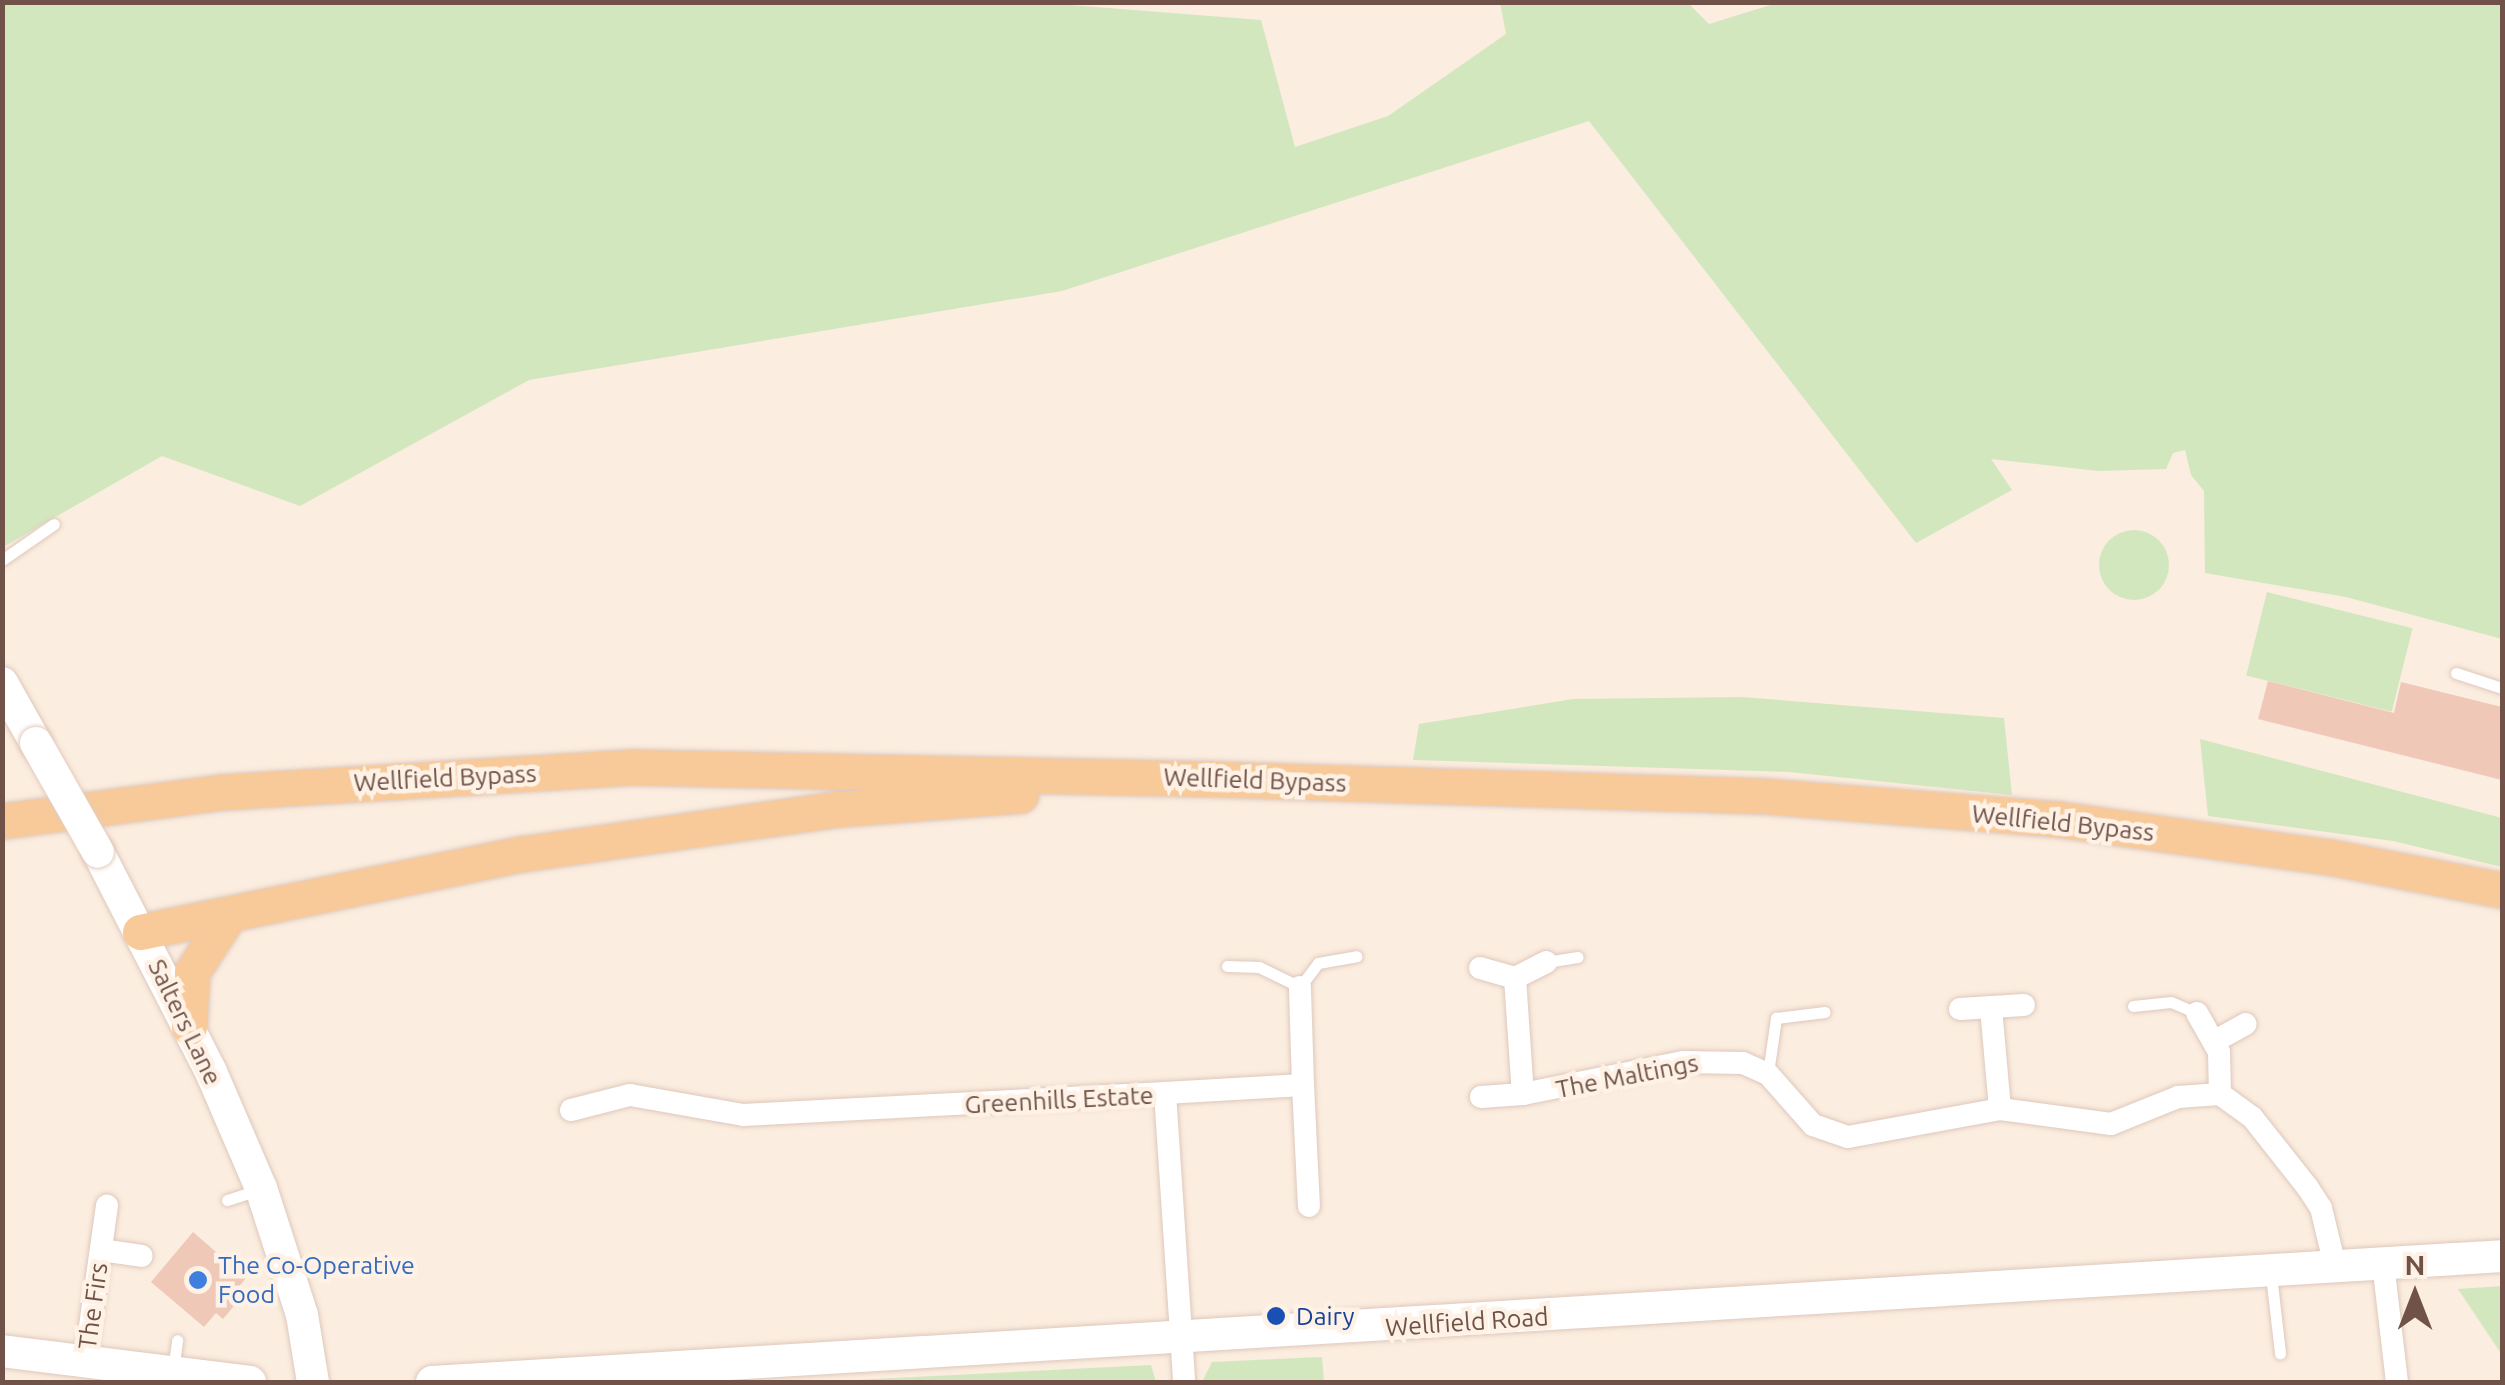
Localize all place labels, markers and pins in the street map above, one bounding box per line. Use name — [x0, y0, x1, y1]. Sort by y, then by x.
place label: The Co-Operative Food — [218, 1251, 415, 1310]
marker: The Co-Operative Food — [187, 1269, 209, 1291]
place label: Dairy — [1296, 1301, 1355, 1331]
marker: Dairy — [1265, 1305, 1287, 1327]

